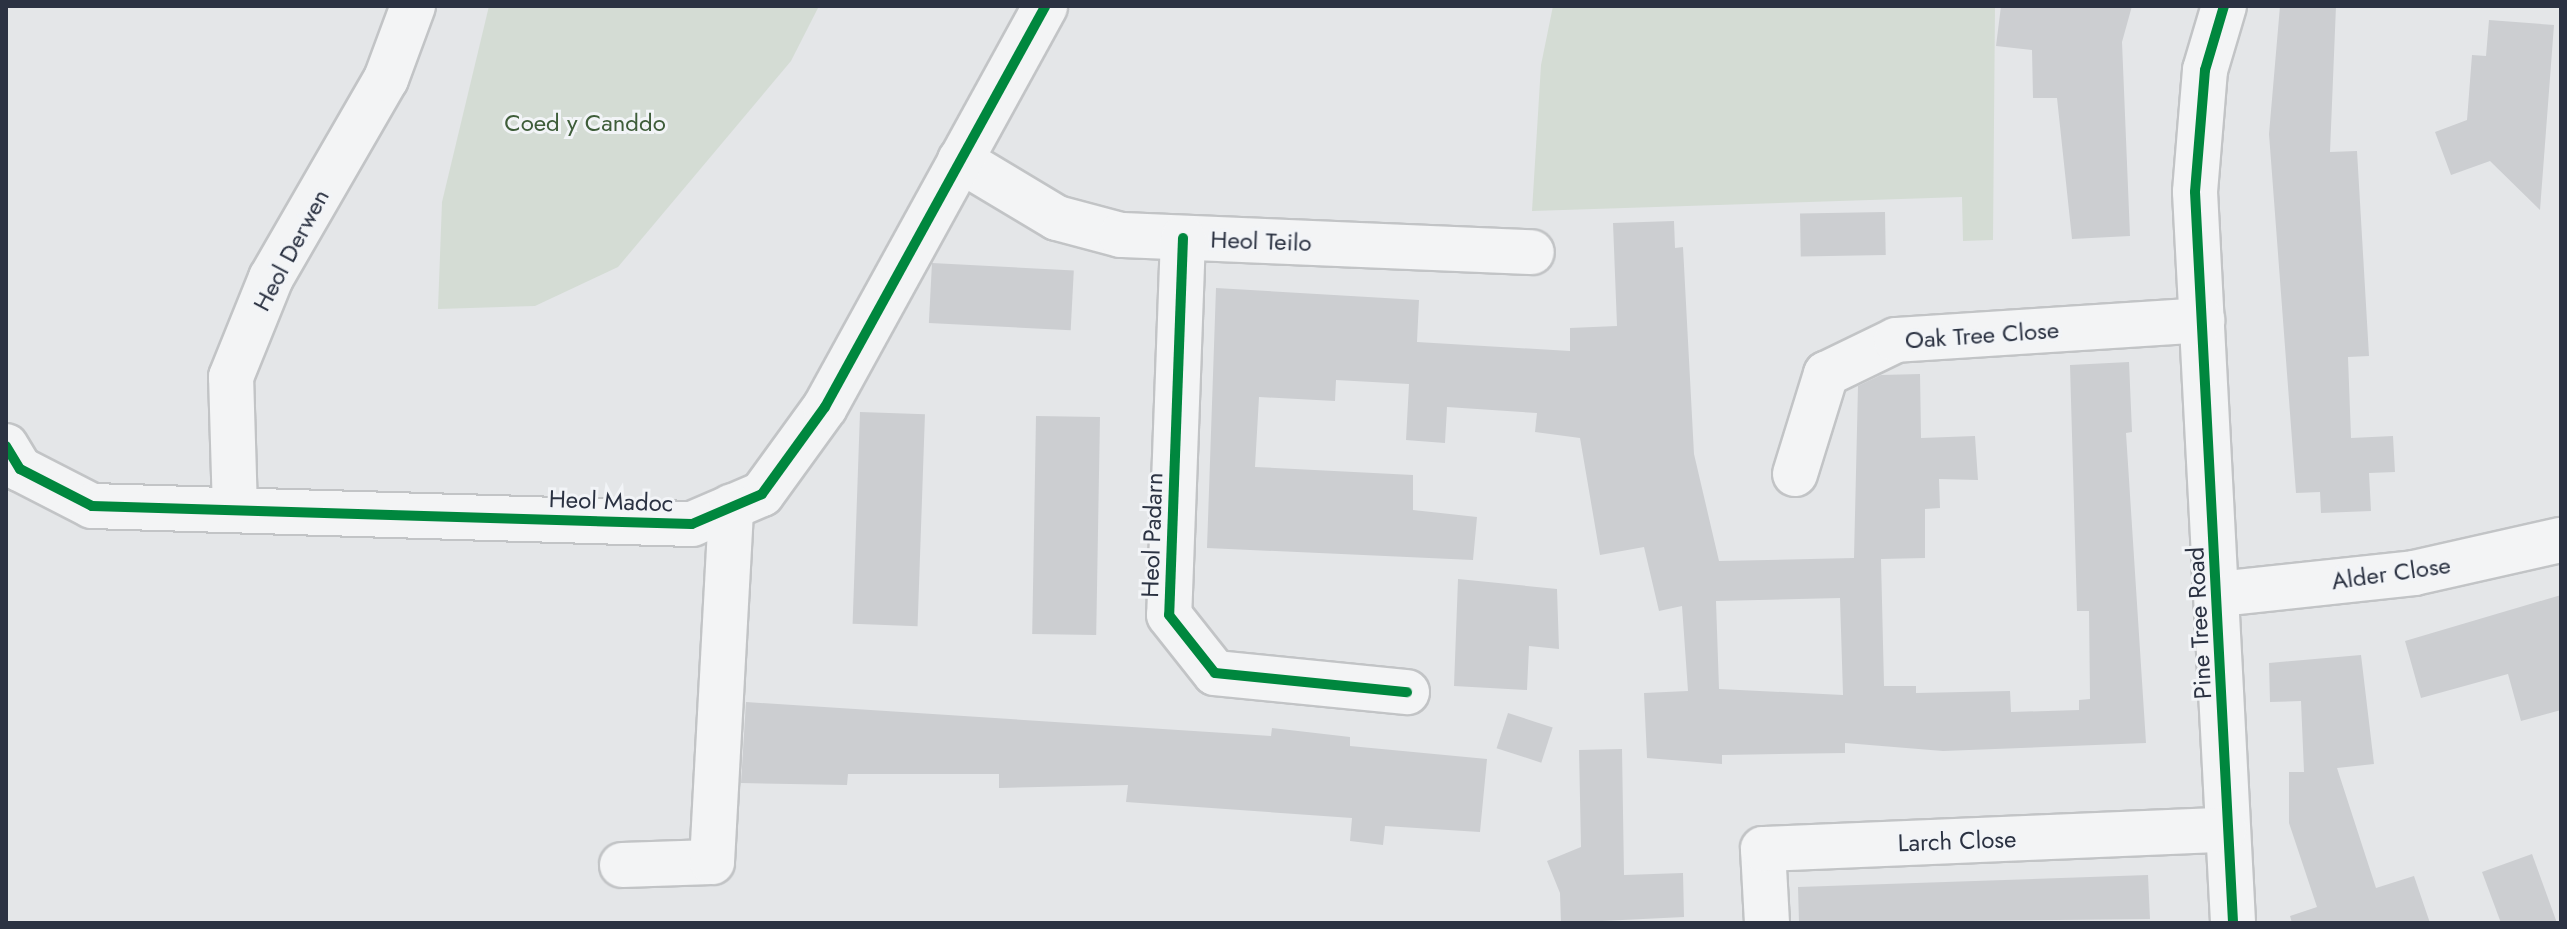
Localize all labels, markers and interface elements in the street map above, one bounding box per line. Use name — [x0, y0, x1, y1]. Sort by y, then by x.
park label: Coed y Canddo — [504, 109, 666, 137]
street label: Heol Derwen — [247, 184, 335, 316]
street label: Heol Teilo — [1210, 225, 1312, 257]
street label: Oak Tree Close — [1904, 315, 2060, 355]
street label: Heol Padarn — [1135, 472, 1169, 598]
street label: Heol Madoc — [548, 484, 674, 518]
street label: Pine Tree Road — [2181, 546, 2217, 700]
street label: Alder Close — [2330, 550, 2452, 596]
street label: Larch Close — [1897, 825, 2017, 857]

